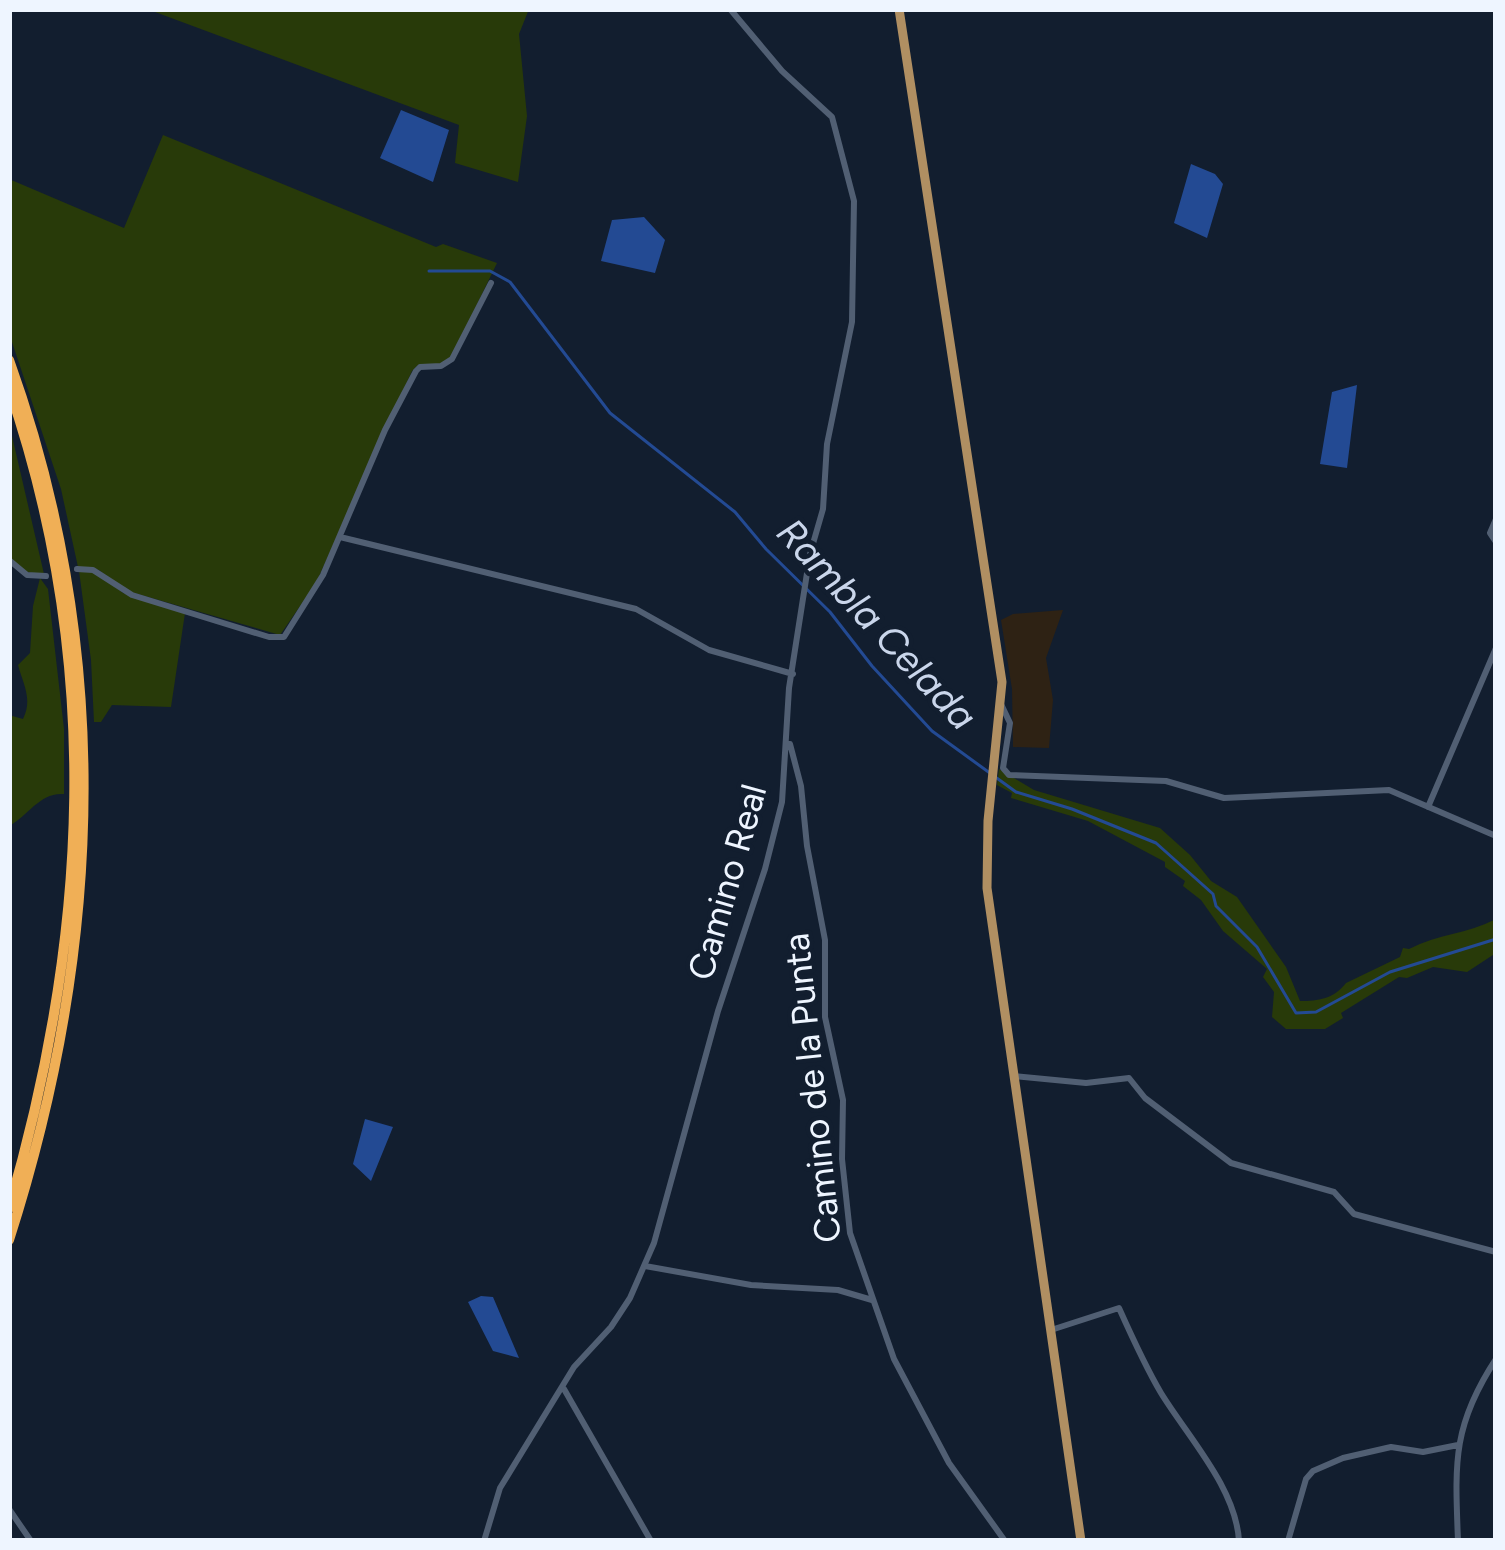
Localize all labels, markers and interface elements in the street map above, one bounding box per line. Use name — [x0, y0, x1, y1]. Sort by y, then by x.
water label: Rambla Celada — [767, 509, 987, 739]
street label: Camino Real — [679, 779, 775, 985]
street label: Camino de la Punta — [774, 931, 850, 1245]

